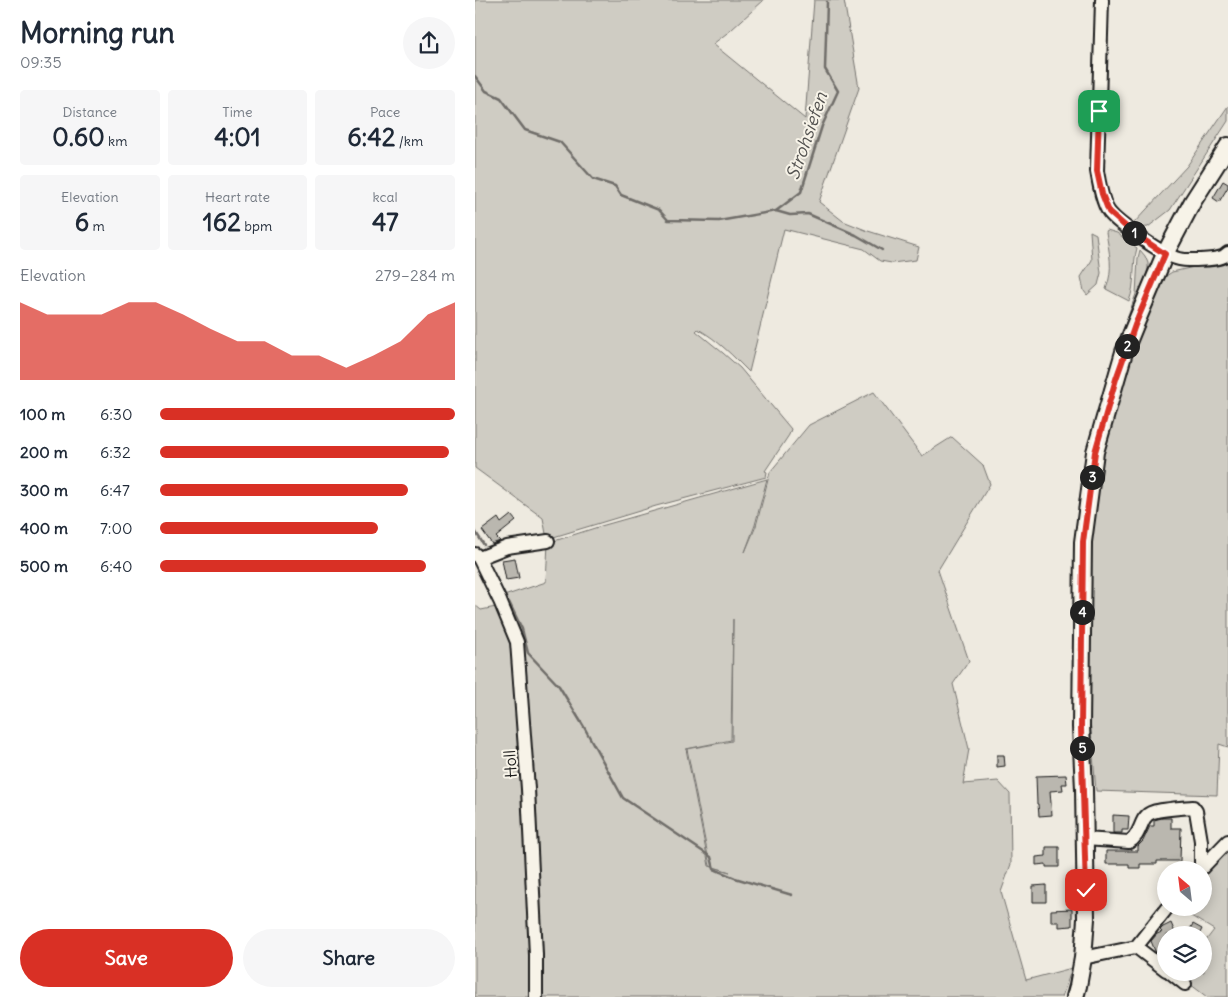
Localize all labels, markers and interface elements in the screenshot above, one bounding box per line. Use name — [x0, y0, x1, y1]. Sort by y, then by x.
text: Morning run — [20, 15, 175, 51]
button: share — [403, 17, 455, 69]
text: 09:35 — [20, 52, 62, 72]
water label: Strohsiefen — [781, 89, 832, 183]
pin — [1078, 90, 1120, 132]
icon: arrive — [1085, 97, 1113, 125]
text: Distance — [62, 103, 117, 121]
text: Time — [222, 103, 253, 121]
text: Pace — [370, 103, 400, 121]
text: 0.60 — [52, 121, 105, 153]
text: 4:01 — [214, 121, 261, 153]
text: 6:42 — [347, 121, 395, 153]
text: km — [105, 132, 127, 150]
text: /km — [395, 132, 423, 150]
text: Elevation — [61, 188, 119, 206]
text: Heart rate — [205, 188, 270, 206]
text: kcal — [373, 188, 398, 206]
text: 6 — [75, 206, 89, 238]
text: 162 — [203, 206, 241, 238]
text: 47 — [372, 206, 398, 238]
text: m — [89, 217, 105, 235]
text: bpm — [241, 217, 272, 235]
pin: 1 — [1121, 220, 1147, 246]
text: 1 — [1132, 224, 1137, 242]
text: Elevation — [20, 265, 86, 285]
text: 279–284 m — [375, 265, 455, 285]
pin: 2 — [1115, 334, 1139, 358]
text: 2 — [1124, 337, 1131, 355]
text: 100 m — [20, 404, 65, 424]
text: 6:30 — [100, 404, 132, 424]
text: 200 m — [20, 442, 68, 462]
text: 6:32 — [100, 442, 131, 462]
pin: 3 — [1079, 464, 1105, 490]
text: 3 — [1089, 468, 1096, 486]
text: 300 m — [20, 480, 68, 500]
text: 6:47 — [100, 480, 130, 500]
text: 400 m — [20, 518, 68, 538]
text: 7:00 — [100, 518, 133, 538]
text: 500 m — [20, 556, 68, 576]
text: 6:40 — [100, 556, 133, 576]
pin: 4 — [1069, 600, 1095, 624]
text: 4 — [1078, 603, 1087, 621]
pin: 5 — [1069, 736, 1095, 760]
text: 5 — [1078, 739, 1087, 757]
street label: Holl — [499, 750, 521, 778]
north arrow — [1157, 861, 1213, 916]
map controls — [1157, 861, 1212, 981]
pin — [1065, 869, 1107, 911]
icon: check — [1072, 876, 1100, 904]
button: layers — [1157, 926, 1212, 981]
button: Save — [20, 929, 233, 987]
button: Share — [243, 929, 455, 987]

